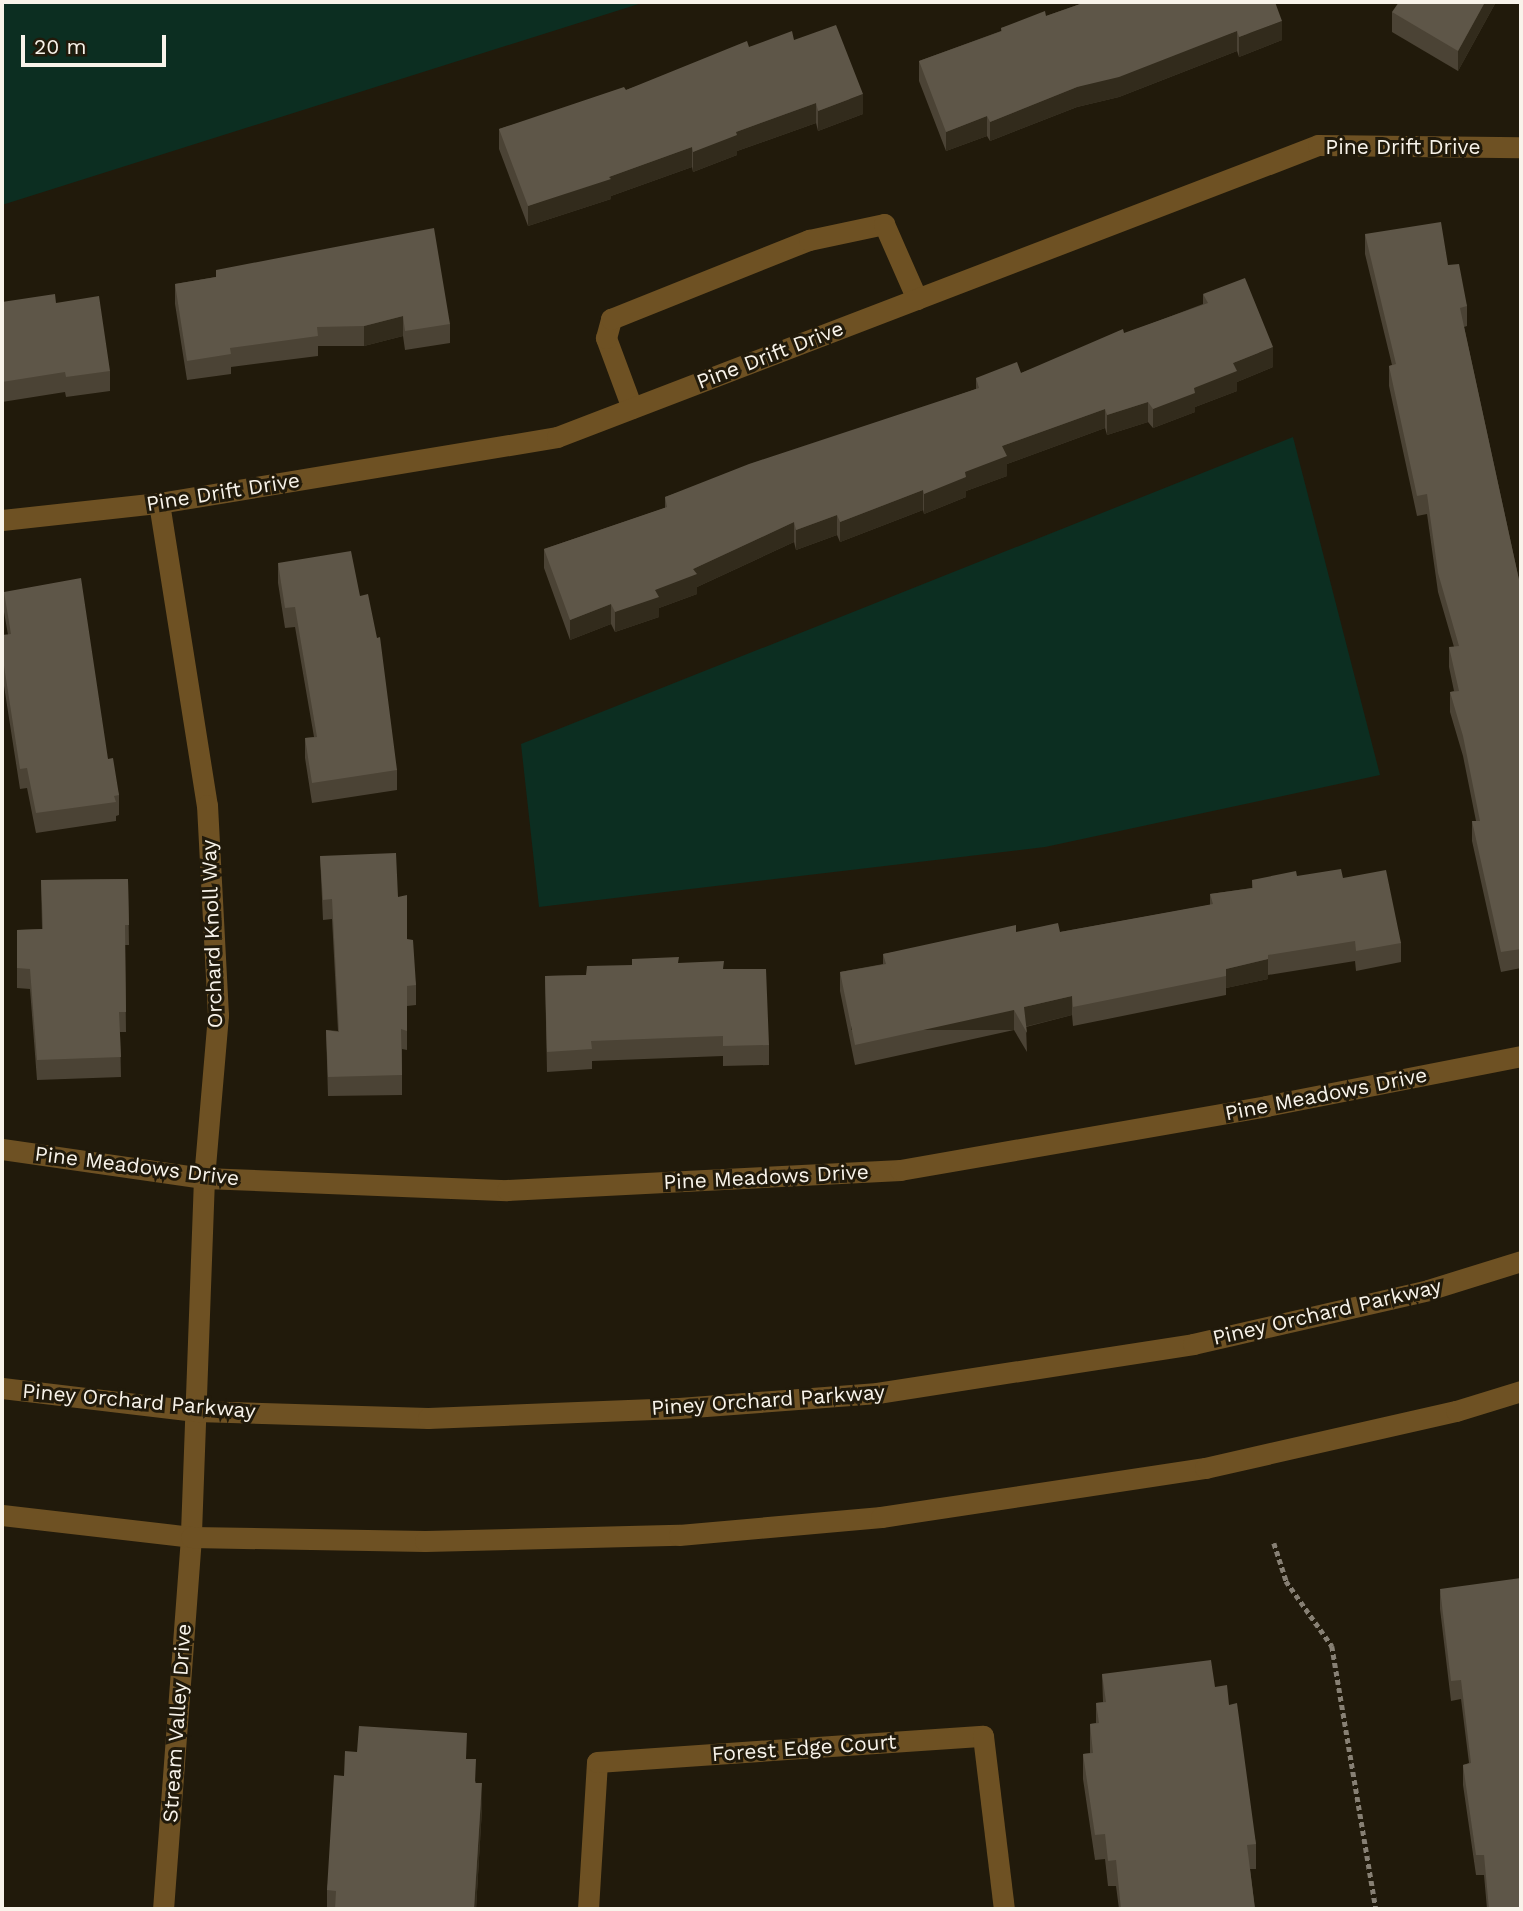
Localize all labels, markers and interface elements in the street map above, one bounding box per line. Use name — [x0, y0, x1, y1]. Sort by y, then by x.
scale bar — [24, 21, 170, 65]
text: 20 m — [34, 34, 86, 59]
street label: Pine Drift Drive — [1325, 134, 1481, 160]
street label: Pine Drift Drive — [693, 315, 847, 395]
street label: Pine Drift Drive — [144, 467, 302, 517]
street label: Orchard Knoll Way — [196, 839, 228, 1029]
street label: Pine Meadows Drive — [1223, 1062, 1429, 1126]
street label: Pine Meadows Drive — [33, 1141, 241, 1191]
street label: Pine Meadows Drive — [663, 1159, 869, 1195]
street label: Piney Orchard Parkway — [1210, 1273, 1444, 1351]
street label: Piney Orchard Parkway — [21, 1378, 257, 1424]
street label: Piney Orchard Parkway — [650, 1379, 886, 1421]
street label: Stream Valley Drive — [157, 1622, 197, 1824]
street label: Forest Edge Court — [711, 1729, 897, 1767]

